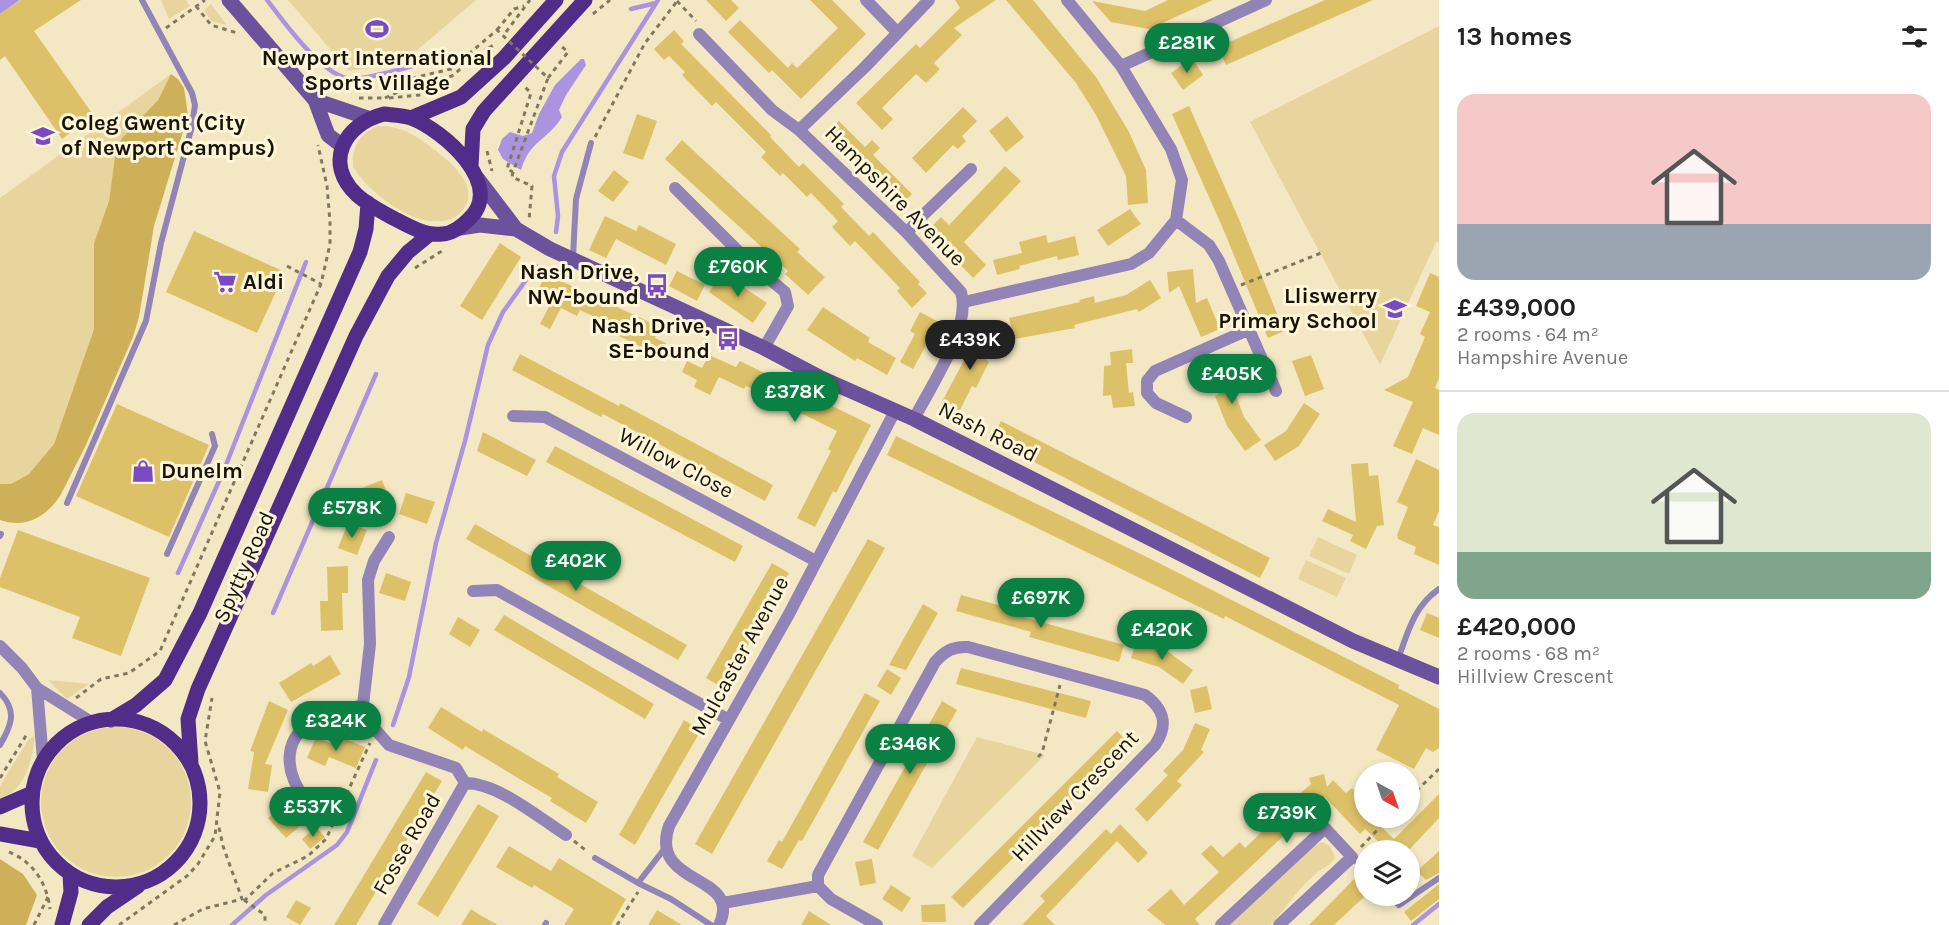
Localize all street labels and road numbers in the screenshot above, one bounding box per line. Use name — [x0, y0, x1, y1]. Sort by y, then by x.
street label: Hampshire Avenue — [819, 120, 971, 272]
street label: Nash Road — [934, 396, 1042, 468]
street label: Willow Close — [614, 422, 738, 504]
street label: Spytty Road — [208, 507, 280, 627]
street label: Mulcaster Avenue — [685, 572, 795, 740]
street label: Hillview Crescent — [1006, 725, 1144, 867]
street label: Fosse Road — [367, 788, 447, 900]

